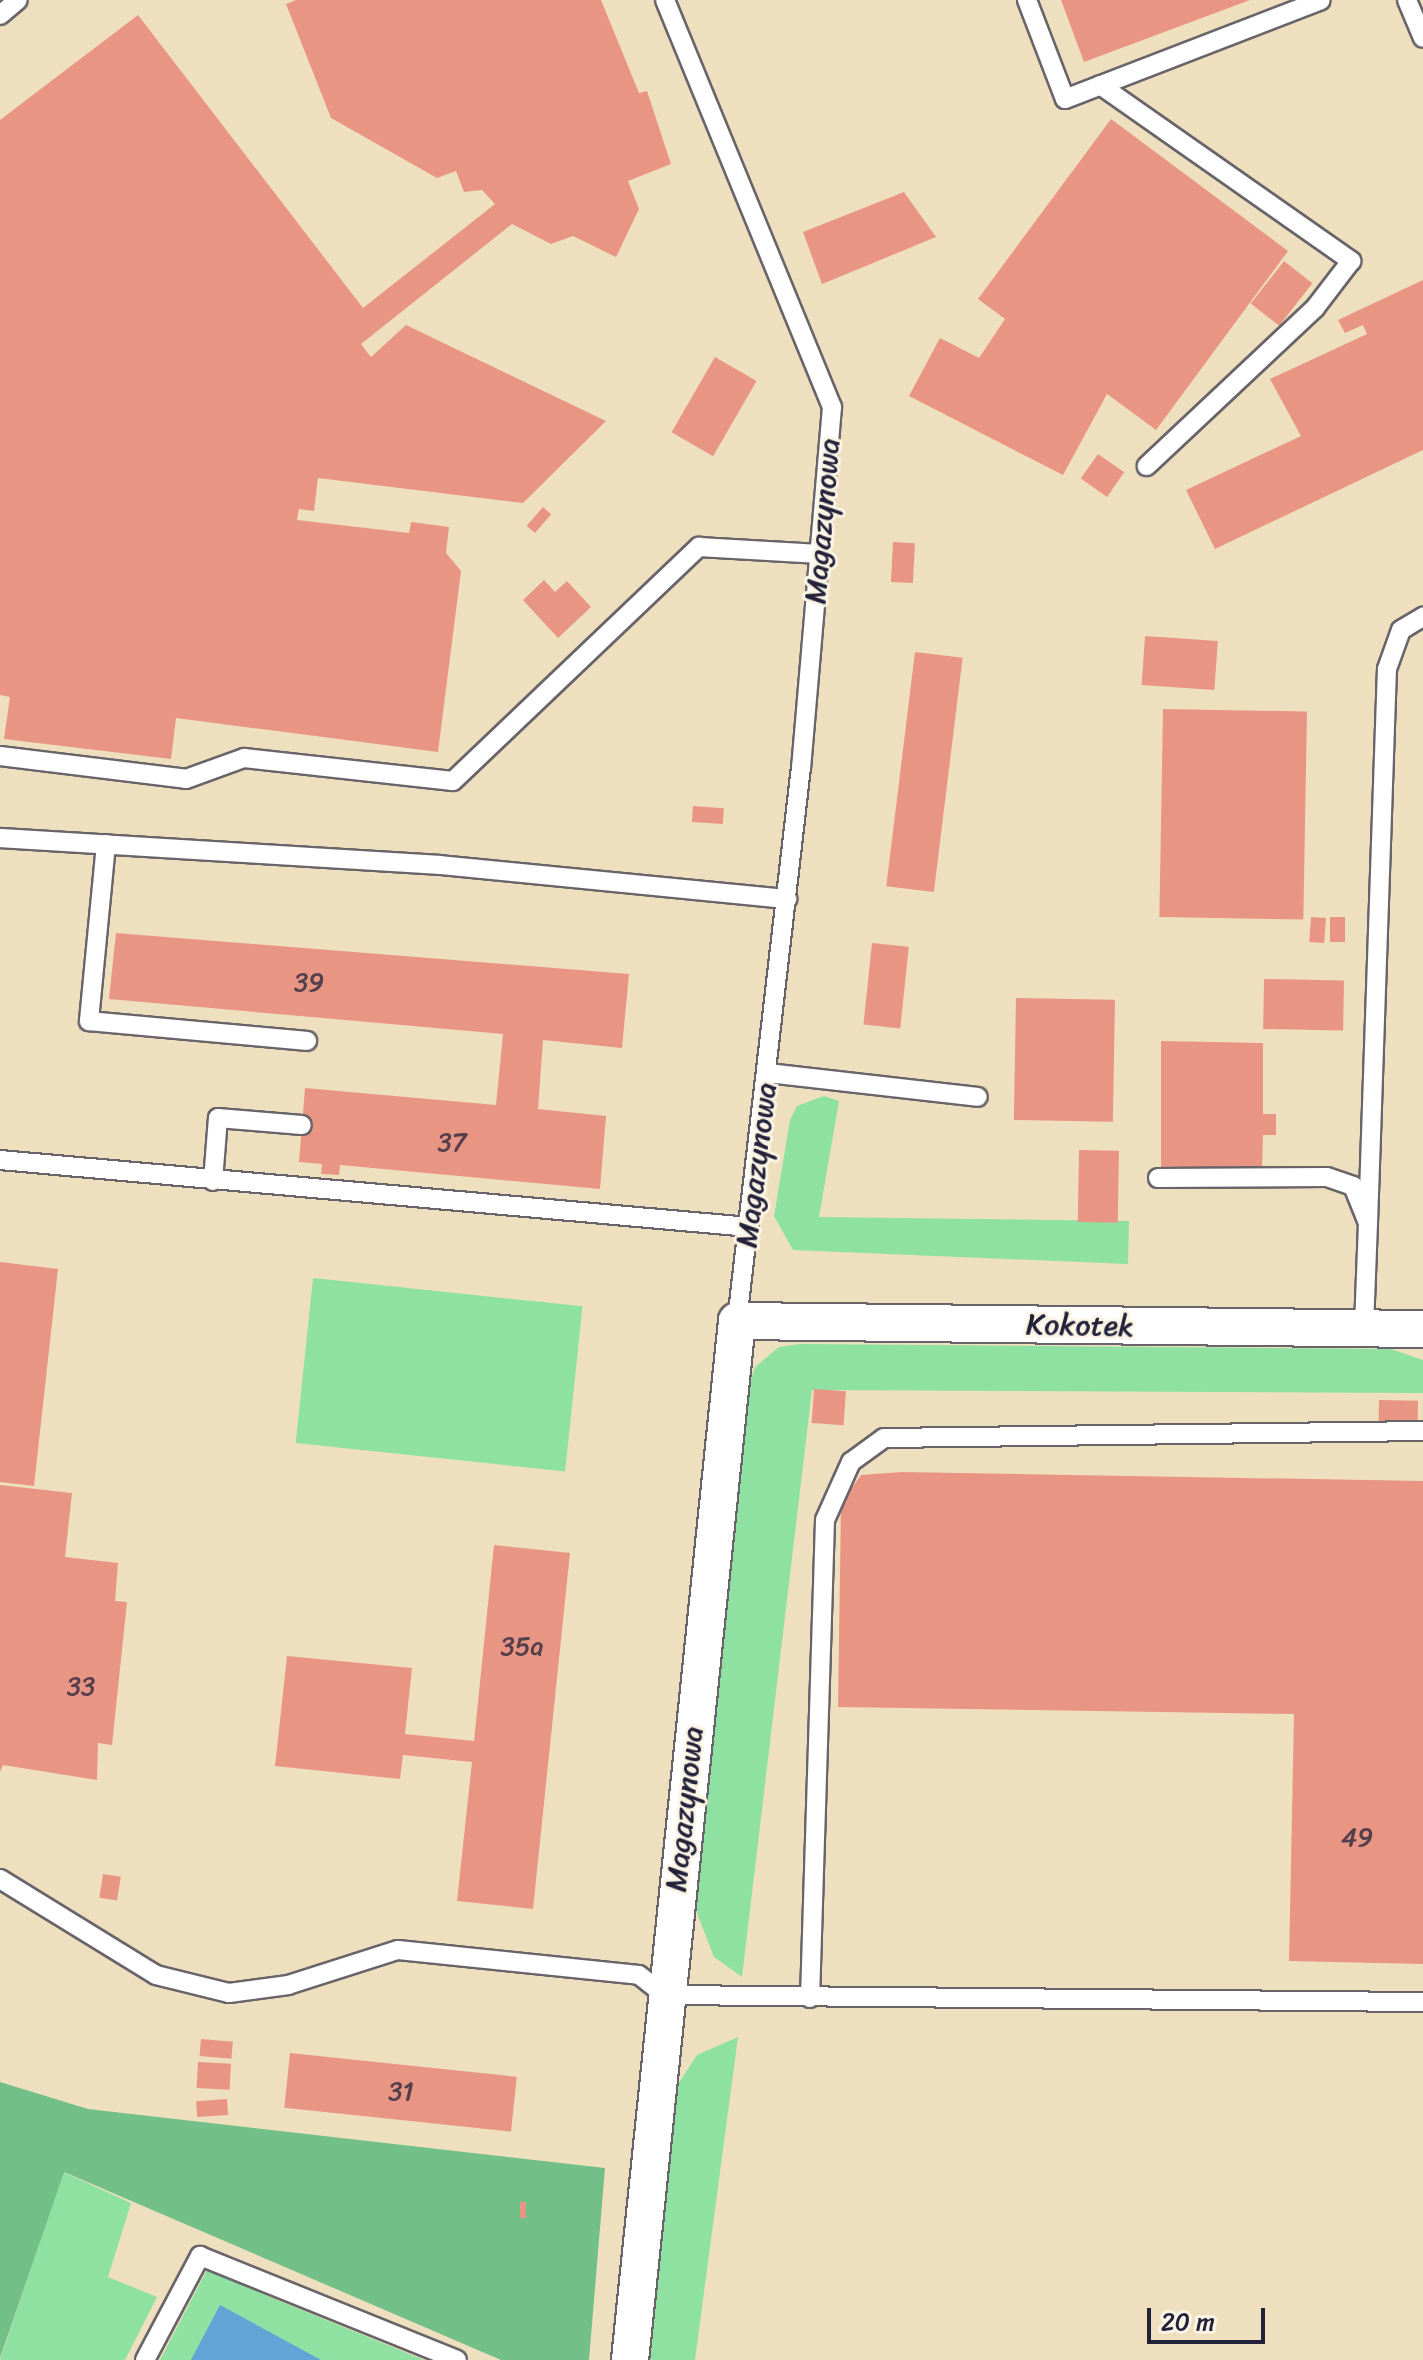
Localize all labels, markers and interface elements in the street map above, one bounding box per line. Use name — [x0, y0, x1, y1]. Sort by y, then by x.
street label: Magazynowa — [797, 437, 847, 605]
house number: 39 — [294, 967, 324, 999]
street label: Magazynowa — [728, 1080, 784, 1250]
house number: 37 — [437, 1127, 467, 1159]
street label: Kokotek — [1026, 1306, 1134, 1344]
house number: 35a — [500, 1631, 544, 1663]
house number: 33 — [67, 1671, 95, 1703]
street label: Magazynowa — [657, 1724, 711, 1894]
house number: 49 — [1341, 1822, 1373, 1854]
house number: 31 — [388, 2076, 414, 2108]
scale bar — [1151, 2292, 1269, 2342]
text: 20 m — [1161, 2301, 1215, 2343]

